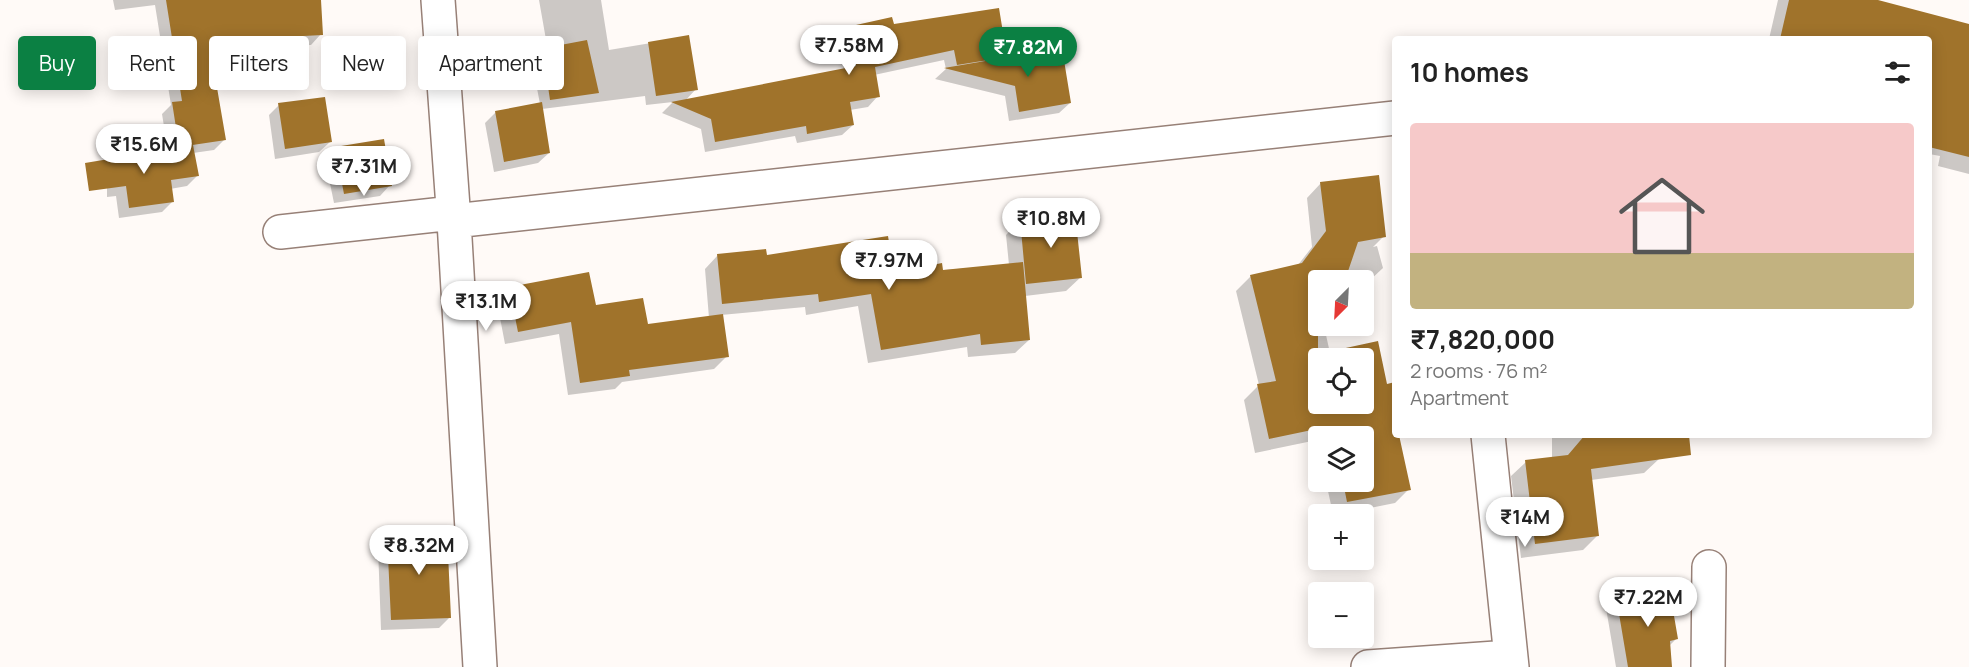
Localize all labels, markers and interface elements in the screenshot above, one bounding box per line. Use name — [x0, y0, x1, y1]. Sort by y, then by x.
pin: ₹7.58M — [800, 25, 898, 76]
pin: ₹7.82M — [979, 27, 1077, 78]
text: ₹7.58M — [814, 31, 884, 58]
text: ₹7.82M — [993, 33, 1063, 60]
chip: Buy — [18, 36, 96, 90]
chip: Rent — [108, 36, 197, 90]
chip: Filters — [209, 36, 309, 90]
chip: New — [321, 36, 406, 90]
chip: Apartment — [418, 36, 564, 90]
text: 10 homes — [1410, 54, 1529, 90]
icon: filters — [1881, 56, 1914, 89]
pin: ₹15.6M — [95, 124, 193, 175]
text: ₹15.6M — [110, 130, 178, 157]
pin: ₹7.31M — [315, 146, 413, 197]
text: ₹7.31M — [331, 152, 397, 179]
icon: home — [1608, 162, 1716, 270]
pin: ₹10.8M — [1002, 198, 1100, 249]
text: ₹10.8M — [1016, 204, 1086, 231]
pin: ₹7.97M — [840, 240, 938, 291]
text: ₹7.97M — [855, 246, 923, 273]
north arrow — [1308, 270, 1374, 336]
map controls — [1308, 270, 1374, 648]
pin: ₹13.1M — [437, 281, 535, 332]
text: ₹13.1M — [455, 287, 517, 314]
text: ₹7,820,000 — [1410, 321, 1555, 357]
button: locate — [1308, 348, 1374, 414]
text: 2 rooms · 76 m² — [1410, 357, 1547, 384]
text: Apartment — [1410, 384, 1509, 411]
button: layers — [1308, 426, 1374, 492]
pin: ₹14M — [1489, 497, 1561, 548]
text: ₹14M — [1500, 503, 1550, 530]
button: + — [1308, 504, 1374, 570]
pin: ₹8.32M — [370, 525, 468, 576]
text: ₹8.32M — [383, 531, 455, 558]
pin: ₹7.22M — [1599, 577, 1697, 628]
button: − — [1308, 582, 1374, 648]
text: ₹7.22M — [1613, 583, 1683, 610]

